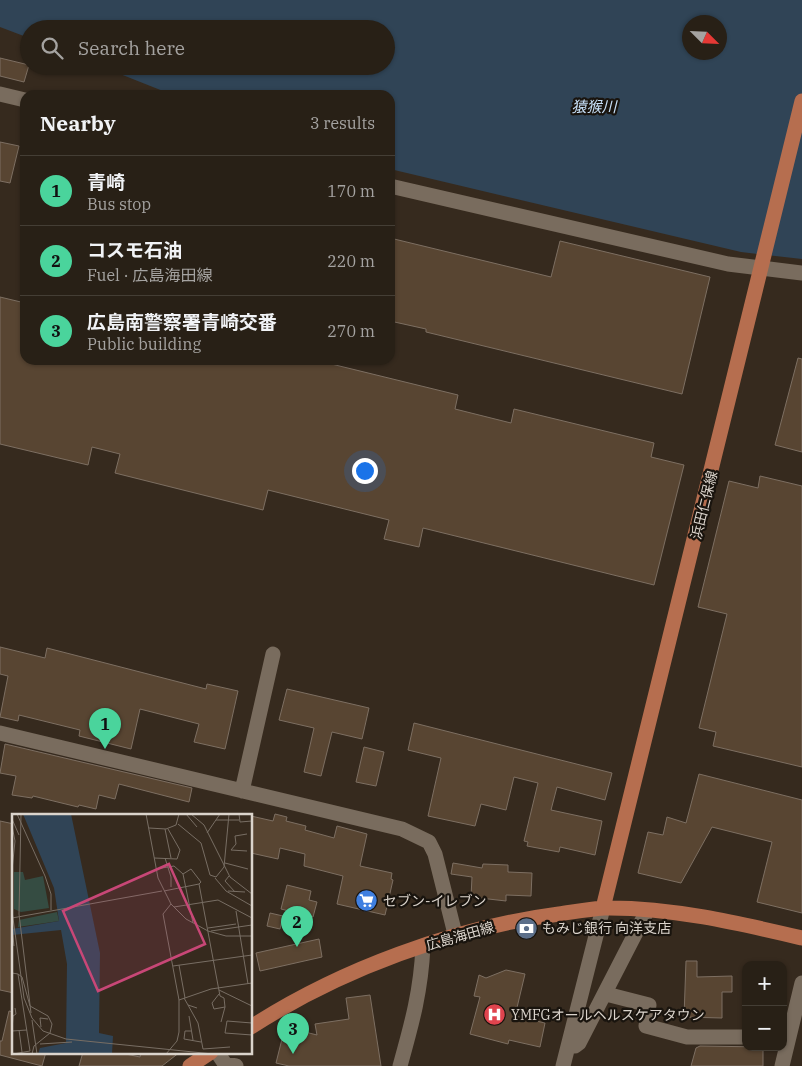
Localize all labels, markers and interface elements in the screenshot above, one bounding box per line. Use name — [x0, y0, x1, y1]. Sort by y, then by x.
north arrow — [682, 15, 727, 60]
search box — [20, 20, 395, 75]
icon: search — [38, 34, 66, 62]
text: Search here — [78, 36, 185, 60]
water label: 猿猴川 — [571, 97, 618, 116]
text: Nearby — [40, 109, 116, 137]
text: 3 results — [310, 113, 375, 133]
text: 青崎 — [87, 170, 125, 194]
text: 1 — [51, 181, 61, 201]
text: 170 m — [327, 181, 375, 201]
text: Bus stop — [87, 194, 151, 214]
text: コスモ石油 — [87, 238, 182, 262]
text: 2 — [51, 251, 61, 271]
text: 220 m — [327, 251, 375, 271]
text: Fuel · 広島海田線 — [87, 265, 213, 285]
text: 広島南警察署青崎交番 — [87, 310, 277, 334]
text: 3 — [51, 321, 61, 341]
text: 270 m — [327, 321, 375, 341]
text: Public building — [87, 334, 201, 354]
your location — [352, 458, 378, 484]
street label: 浜田仁保線 — [687, 469, 721, 541]
pin: 1 — [89, 708, 121, 749]
inset map — [12, 814, 252, 1054]
supermarket icon: セブン-イレブン — [355, 889, 379, 913]
place label: セブン-イレブン — [383, 892, 487, 910]
pin: 2 — [281, 906, 313, 947]
bank icon: もみじ銀行 向洋支店 — [514, 916, 538, 940]
street label: 広島海田線 — [424, 918, 496, 954]
place label: もみじ銀行 向洋支店 — [542, 919, 671, 937]
map controls — [742, 961, 787, 1051]
button: + — [742, 961, 787, 1006]
hospital icon: YMFGオールヘルスケアタウン — [483, 1003, 507, 1027]
place label: YMFGオールヘルスケアタウン — [511, 1006, 705, 1024]
button: − — [742, 1006, 787, 1051]
pin: 3 — [277, 1013, 309, 1054]

